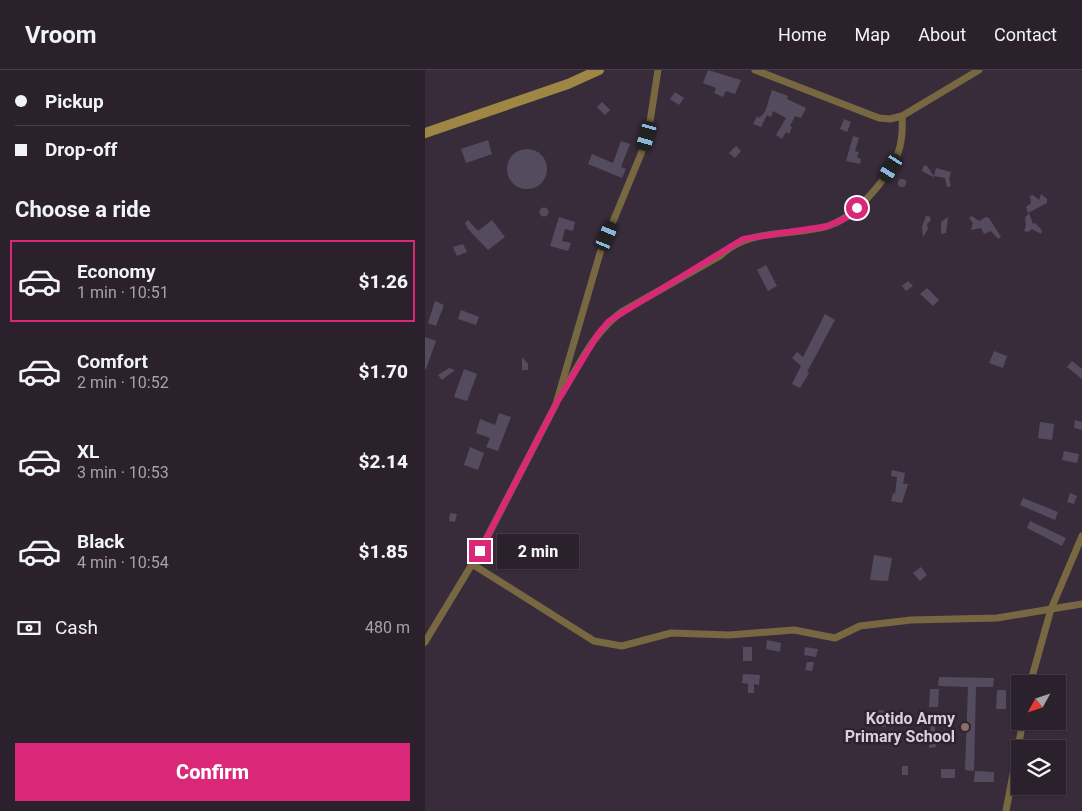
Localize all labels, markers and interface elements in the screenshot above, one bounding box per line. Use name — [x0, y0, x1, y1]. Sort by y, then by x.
text: Vroom — [25, 21, 97, 49]
text: Home — [778, 24, 827, 45]
text: Map — [855, 24, 890, 45]
text: About — [918, 24, 966, 45]
text: Contact — [994, 24, 1057, 45]
text: Pickup — [45, 90, 104, 113]
car — [635, 120, 658, 152]
text: Drop-off — [45, 138, 117, 161]
car — [876, 151, 905, 185]
text: Choose a ride — [15, 197, 151, 222]
route start — [846, 197, 868, 219]
car — [594, 219, 619, 253]
icon: car — [17, 259, 62, 304]
text: Economy — [77, 260, 156, 283]
text: $1.26 — [359, 270, 408, 293]
text: 1 min · 10:51 — [77, 283, 169, 302]
icon: car — [17, 349, 62, 394]
text: Comfort — [77, 350, 148, 373]
text: $1.70 — [359, 360, 408, 383]
text: 2 min · 10:52 — [77, 373, 169, 392]
icon: car — [17, 439, 62, 484]
text: XL — [77, 440, 99, 463]
text: $2.14 — [359, 450, 408, 473]
text: 3 min · 10:53 — [77, 463, 169, 482]
icon: car — [17, 529, 62, 574]
text: Black — [77, 530, 124, 553]
callout: 2 min — [497, 534, 580, 568]
text: $1.85 — [359, 540, 408, 563]
route end — [469, 540, 491, 562]
text: 2 min — [518, 542, 558, 561]
text: 4 min · 10:54 — [77, 553, 169, 572]
icon: cash — [15, 614, 43, 642]
text: Cash — [55, 616, 98, 639]
text: 480 m — [365, 618, 410, 637]
north arrow — [1011, 675, 1066, 730]
map controls — [1011, 675, 1066, 795]
place label: Kotido Army Primary School — [845, 709, 956, 746]
marker: Kotido Army Primary School — [959, 721, 971, 733]
button: layers — [1011, 740, 1066, 795]
button: Confirm — [15, 743, 410, 801]

